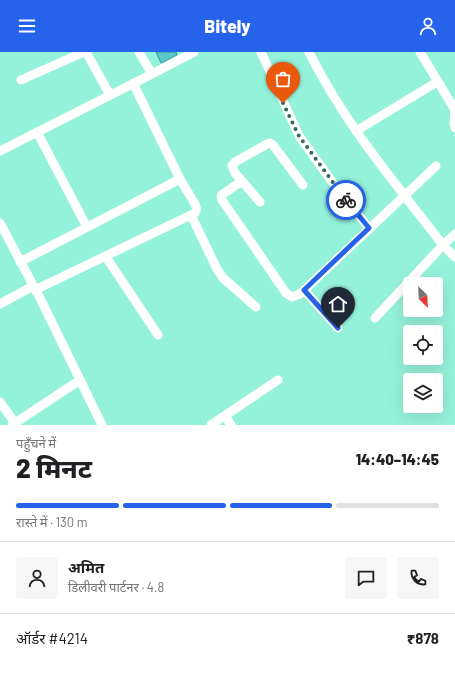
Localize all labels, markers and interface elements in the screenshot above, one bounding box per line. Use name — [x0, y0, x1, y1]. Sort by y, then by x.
icon: menu — [16, 15, 38, 37]
text: Bitely — [204, 15, 251, 37]
icon: person — [417, 15, 439, 37]
pin — [266, 62, 300, 103]
icon: bag — [272, 68, 294, 90]
courier — [326, 180, 366, 220]
icon: bike — [335, 189, 357, 211]
north arrow — [403, 277, 443, 317]
map controls — [403, 277, 443, 413]
pin — [321, 287, 355, 328]
icon: home — [327, 293, 349, 315]
button: locate — [403, 325, 443, 365]
button: layers — [403, 373, 443, 413]
text: पहुँचने में — [16, 435, 56, 451]
text: 14:40–14:45 — [356, 450, 439, 468]
text: 2 मिनट — [16, 452, 92, 483]
text: रास्ते में · 130 m — [16, 514, 87, 530]
button: person — [16, 557, 58, 599]
button: chat — [345, 557, 387, 599]
button: phone — [397, 557, 439, 599]
text: अमित — [68, 558, 104, 576]
text: डिलीवरी पार्टनर · 4.8 — [68, 579, 164, 595]
text: ऑर्डर #4214 — [16, 629, 88, 647]
text: ₹878 — [407, 629, 439, 647]

